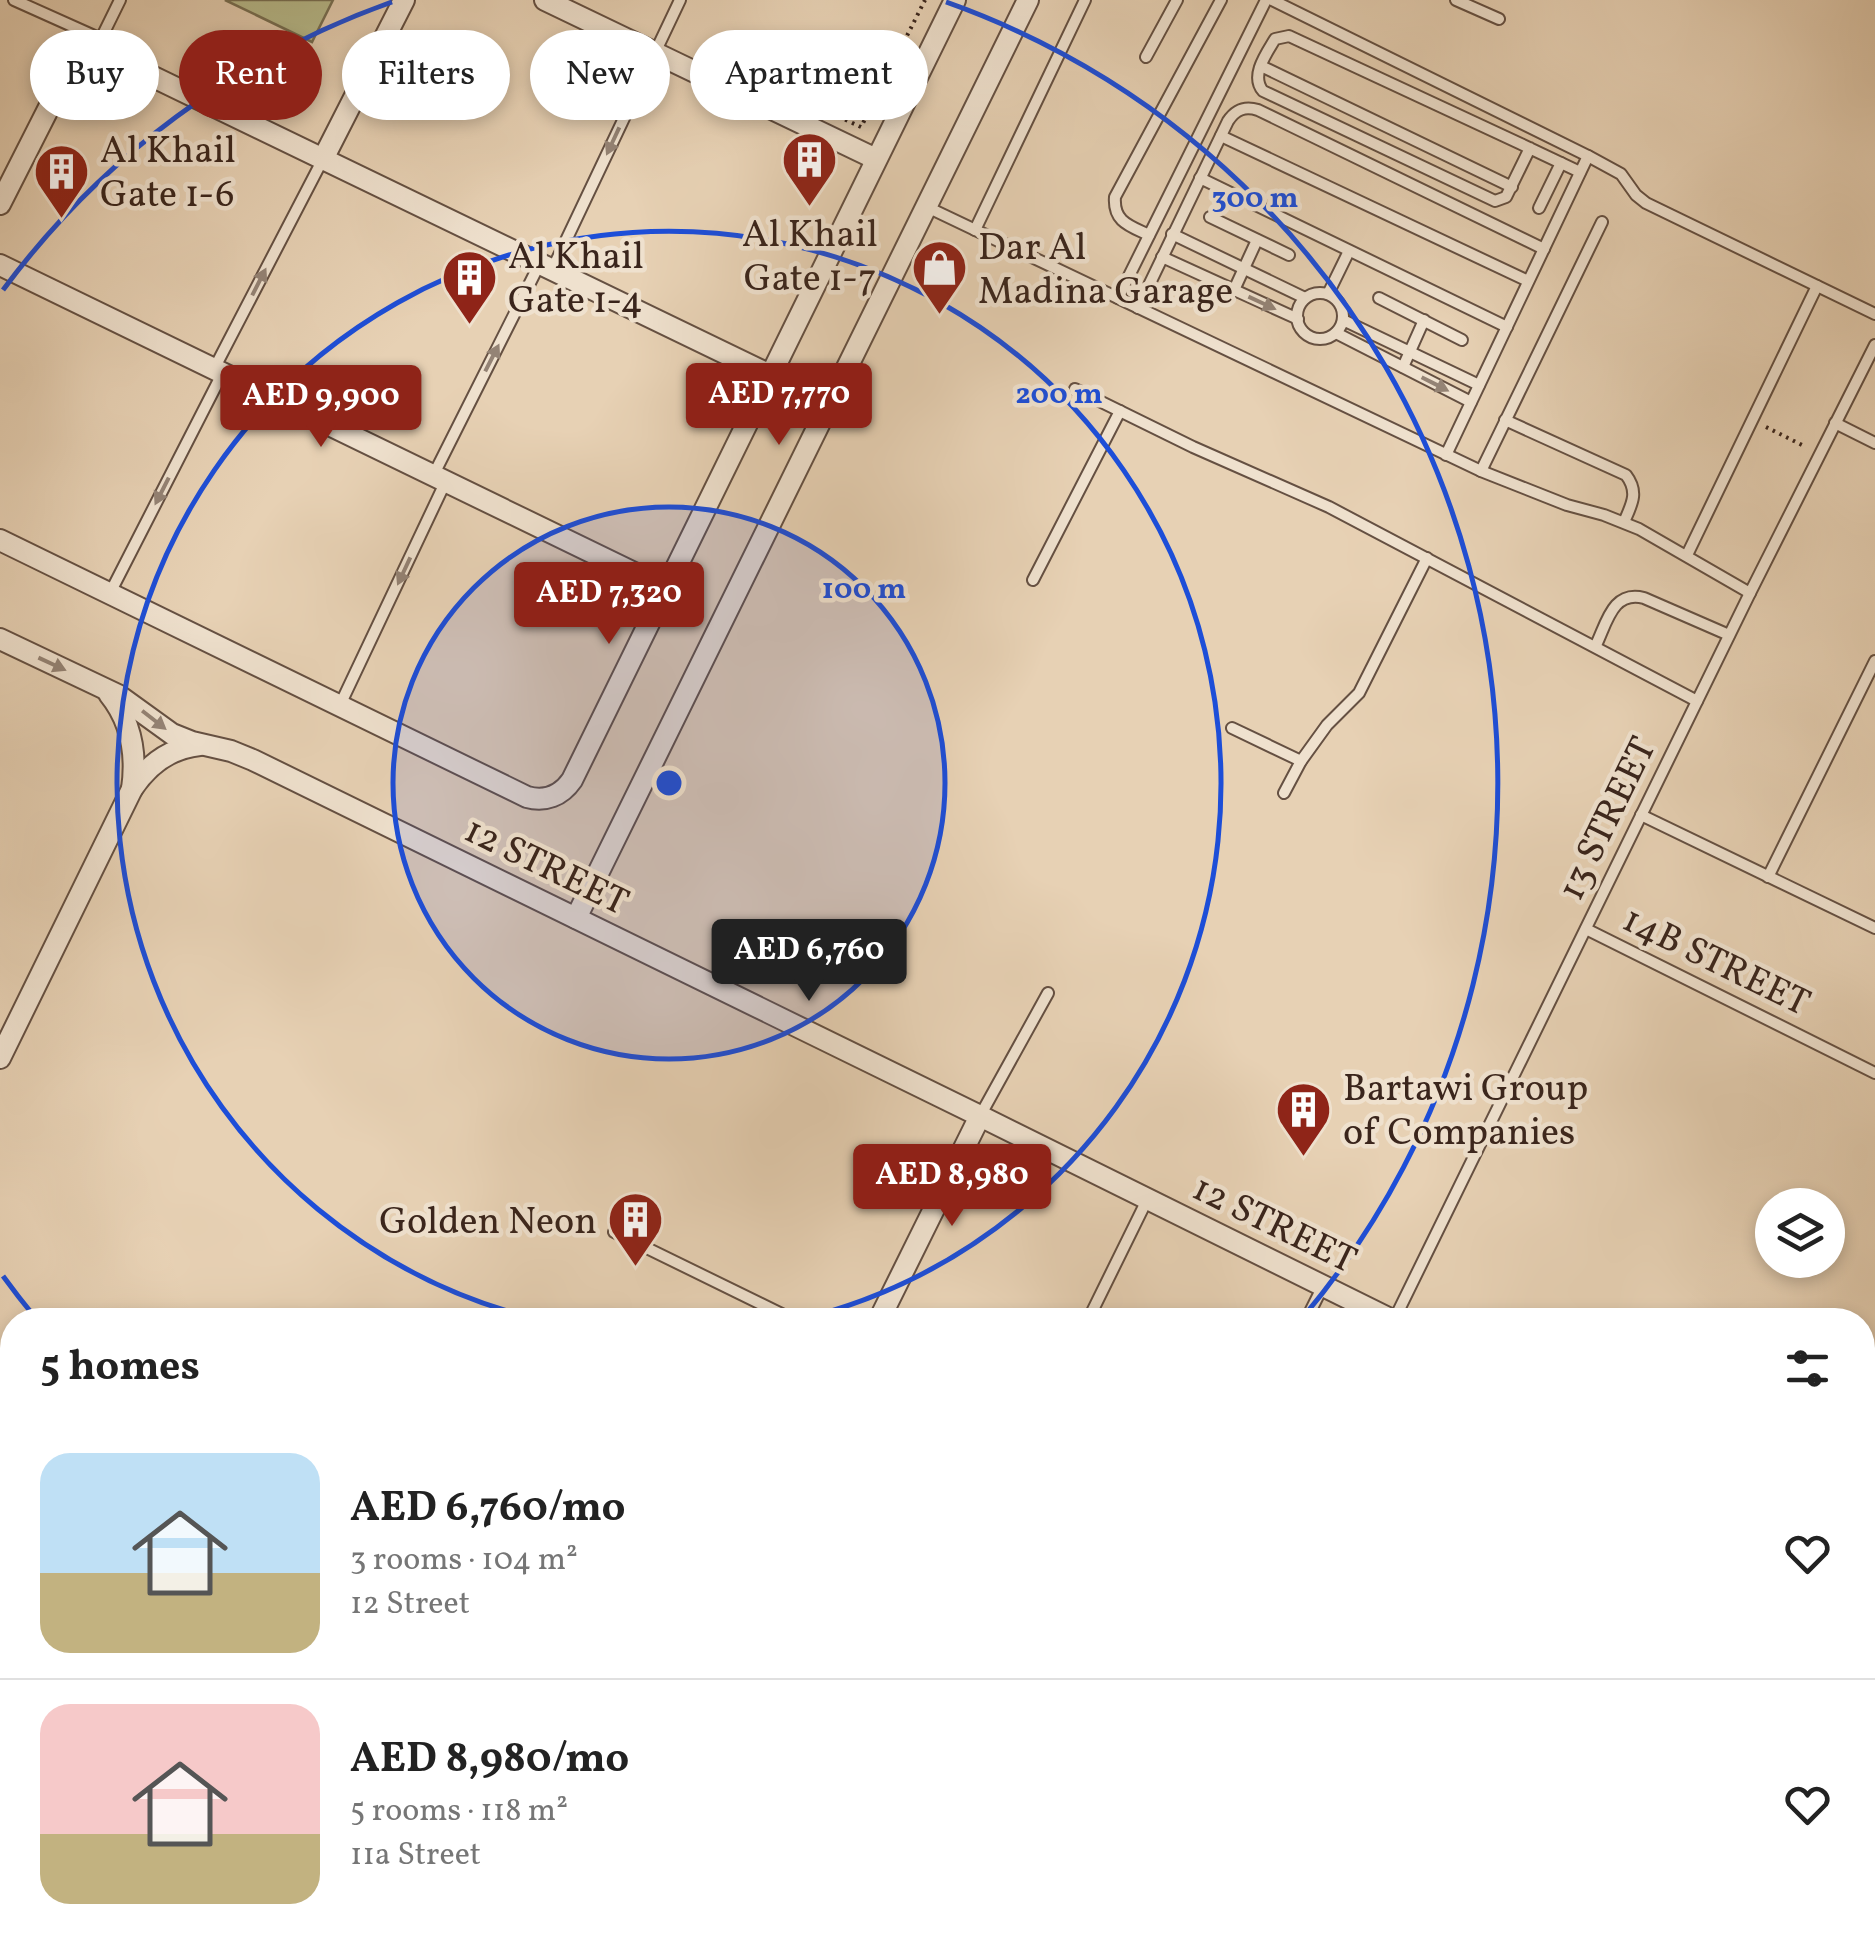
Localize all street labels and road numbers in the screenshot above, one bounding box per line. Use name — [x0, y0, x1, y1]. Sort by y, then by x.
street label: 13 STREET — [1547, 729, 1671, 910]
street label: 12 STREET — [454, 806, 636, 931]
street label: 14B STREET — [1613, 895, 1818, 1031]
street label: 12 STREET — [1182, 1164, 1364, 1289]

